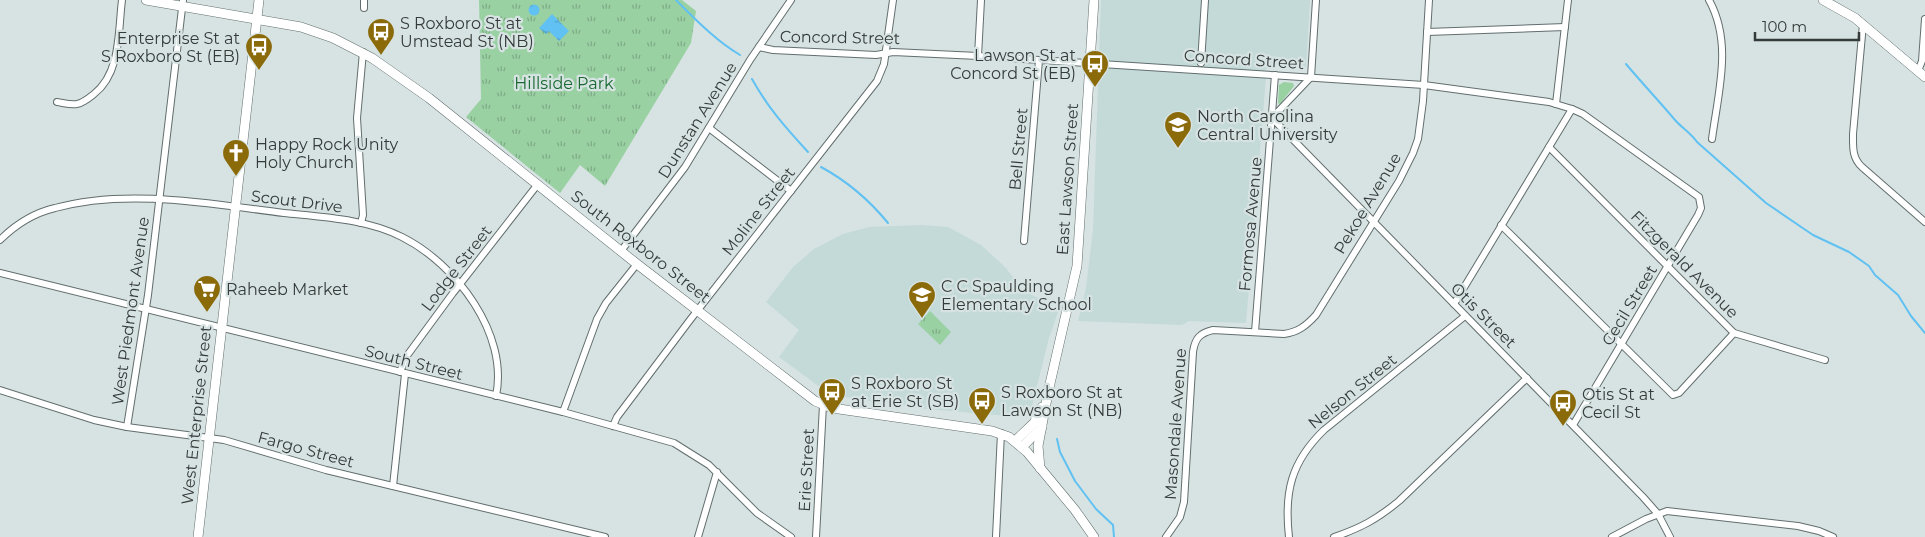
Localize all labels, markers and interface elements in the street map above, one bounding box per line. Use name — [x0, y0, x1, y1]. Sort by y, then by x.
scale bar — [1755, 10, 1859, 42]
place label: S Roxboro St at Umstead St (NB) — [400, 14, 534, 51]
bus stop icon: S Roxboro St at Umstead St (NB) — [366, 17, 396, 56]
text: 100 m — [1762, 17, 1807, 36]
street label: Concord Street — [780, 27, 901, 48]
place label: Enterprise St at S Roxboro St (EB) — [101, 29, 240, 66]
bus stop icon: Enterprise St at S Roxboro St (EB) — [244, 32, 274, 71]
place label: Lawson St at Concord St (EB) — [950, 46, 1077, 83]
street label: Concord Street — [1183, 46, 1305, 73]
bus stop icon: Lawson St at Concord St (EB) — [1080, 49, 1110, 88]
street label: Dunstan Avenue — [654, 59, 741, 182]
park label: Hillside Park — [514, 74, 614, 93]
street label: East Lawson Street — [1053, 102, 1082, 256]
street label: Bell Street — [1005, 106, 1032, 191]
place label: North Carolina Central University — [1197, 107, 1338, 144]
school or university icon: North Carolina Central University — [1163, 110, 1193, 149]
place label: Happy Rock Unity Holy Church — [255, 135, 399, 172]
church icon: Happy Rock Unity Holy Church — [221, 138, 251, 177]
street label: Pekoe Avenue — [1330, 149, 1405, 257]
street label: Formosa Avenue — [1235, 156, 1266, 292]
street label: Moline Street — [718, 163, 799, 259]
street label: Scout Drive — [250, 186, 344, 217]
street label: South Roxboro Street — [567, 186, 715, 307]
street label: Fitzgerald Avenue — [1627, 207, 1742, 322]
street label: West Piedmont Avenue — [108, 216, 153, 407]
street label: Lodge Street — [417, 221, 496, 315]
street label: Cecil Street — [1598, 261, 1661, 349]
supermarket icon: Raheeb Market — [192, 274, 222, 313]
place label: C C Spaulding Elementary School — [941, 277, 1092, 314]
street label: Otis Street — [1447, 279, 1521, 352]
place label: Raheeb Market — [226, 280, 349, 299]
school or university icon: C C Spaulding Elementary School — [907, 280, 937, 319]
street label: West Enterprise Street — [178, 324, 215, 506]
street label: South Street — [363, 341, 465, 384]
street label: Masondale Avenue — [1161, 347, 1190, 501]
street label: Nelson Street — [1304, 350, 1401, 433]
place label: S Roxboro St at Erie St (SB) — [851, 374, 959, 411]
bus stop icon: S Roxboro St at Erie St (SB) — [817, 377, 847, 416]
place label: S Roxboro St at Lawson St (NB) — [1001, 383, 1123, 420]
place label: Otis St at Cecil St — [1582, 385, 1655, 422]
bus stop icon: S Roxboro St at Lawson St (NB) — [967, 386, 997, 425]
bus stop icon: Otis St at Cecil St — [1548, 388, 1578, 427]
street label: Fargo Street — [256, 427, 357, 472]
street label: Erie Street — [795, 427, 818, 512]

